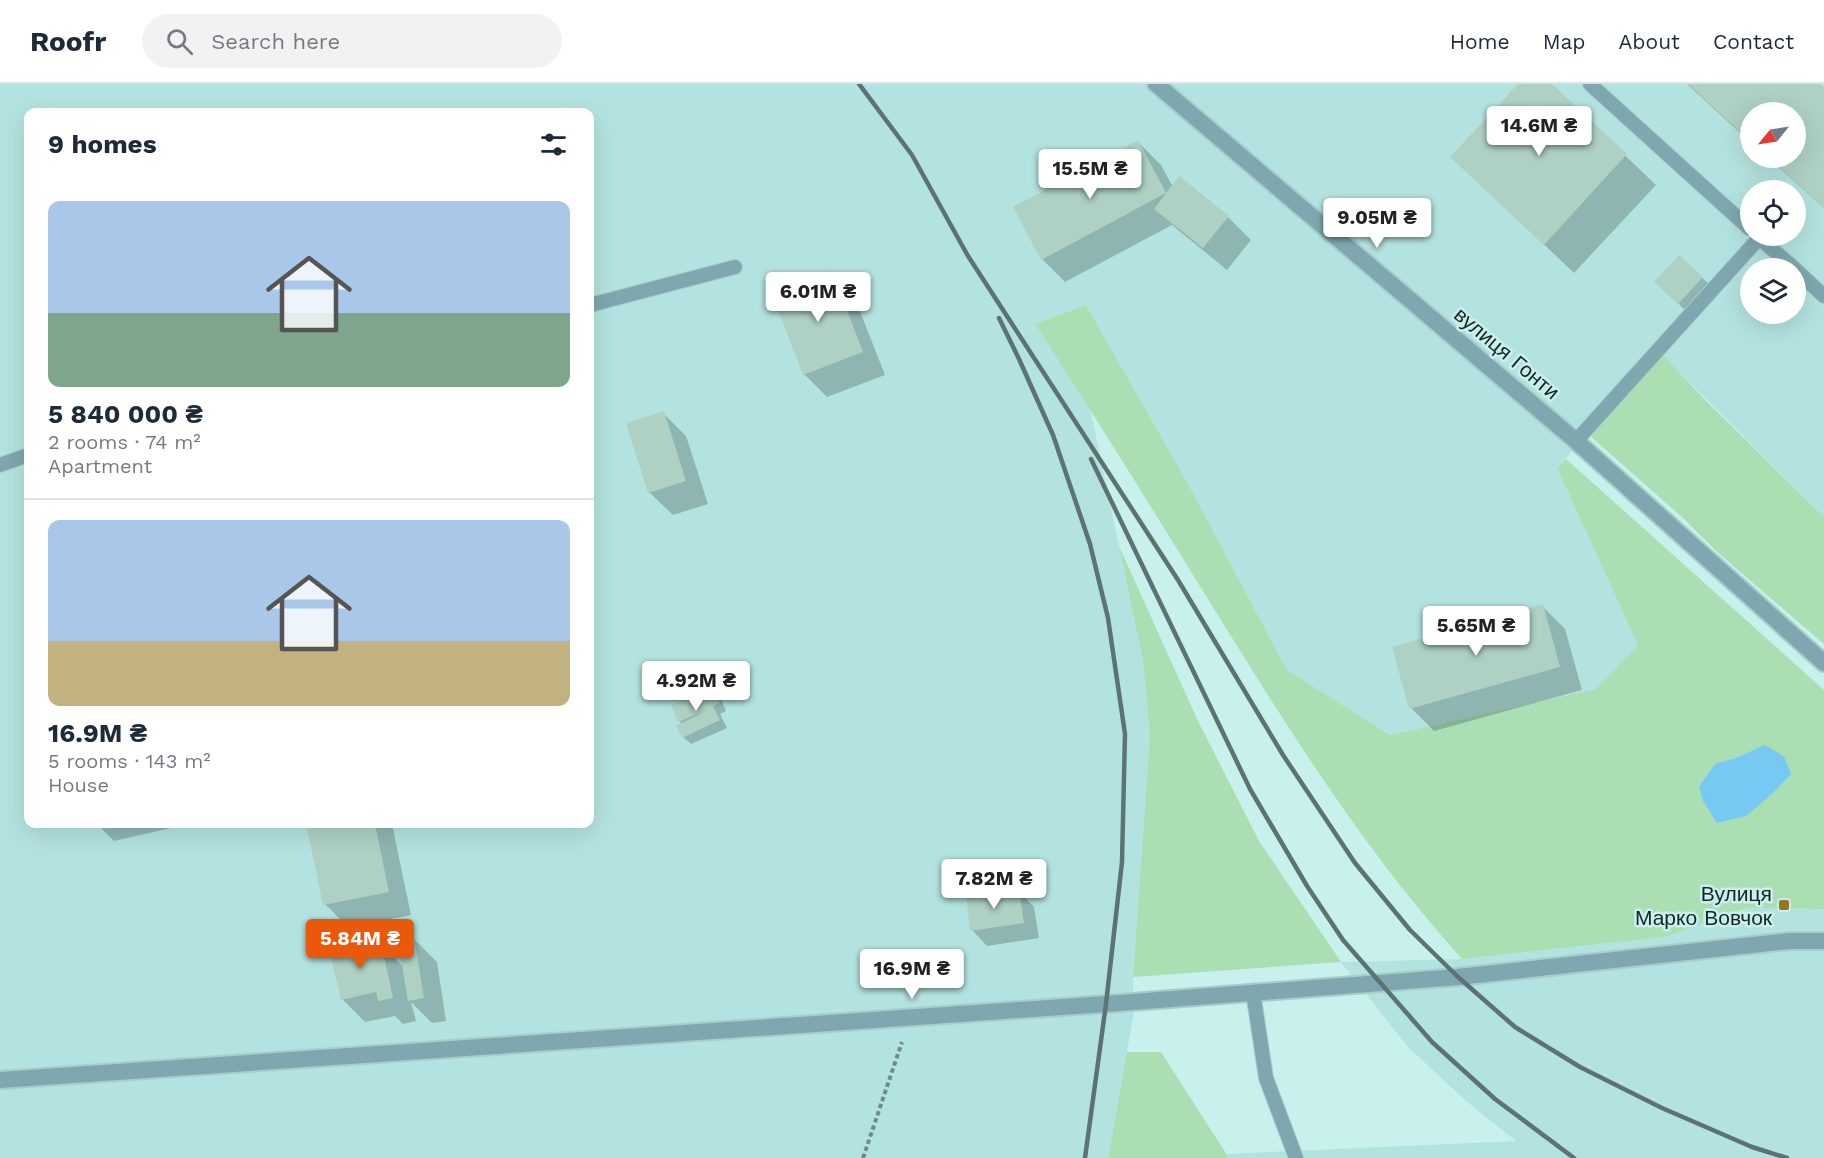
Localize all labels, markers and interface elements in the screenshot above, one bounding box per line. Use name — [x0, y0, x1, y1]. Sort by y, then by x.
search box — [142, 14, 562, 68]
text: Roofr — [30, 25, 106, 58]
icon: search — [163, 25, 196, 58]
text: Search here — [211, 29, 340, 54]
text: Home — [1450, 29, 1510, 54]
text: Map — [1543, 29, 1586, 54]
text: About — [1619, 29, 1680, 54]
text: Contact — [1713, 29, 1794, 54]
north arrow — [1740, 102, 1806, 168]
map controls — [1740, 102, 1806, 324]
pin: 14.6M ₴ — [1484, 106, 1594, 157]
text: 14.6M ₴ — [1501, 113, 1577, 137]
icon: filters — [537, 128, 570, 161]
text: 9 homes — [48, 129, 157, 159]
pin: 15.5M ₴ — [1035, 149, 1145, 200]
text: 15.5M ₴ — [1053, 156, 1128, 180]
button: locate — [1740, 180, 1806, 246]
pin: 9.05M ₴ — [1322, 198, 1432, 249]
text: 9.05M ₴ — [1337, 205, 1417, 229]
icon: home — [255, 240, 363, 348]
button: layers — [1740, 258, 1806, 324]
pin: 6.01M ₴ — [763, 272, 873, 323]
text: 6.01M ₴ — [780, 279, 856, 303]
street label: вулиця Гонти — [1449, 302, 1565, 404]
text: 5 840 000 ₴ — [48, 399, 203, 429]
text: 2 rooms · 74 m² — [48, 430, 201, 454]
text: Apartment — [48, 454, 152, 478]
icon: home — [255, 559, 363, 667]
pin: 5.65M ₴ — [1421, 606, 1531, 657]
text: 5.65M ₴ — [1437, 613, 1515, 637]
pin: 4.92M ₴ — [641, 661, 751, 712]
text: 4.92M ₴ — [656, 668, 736, 692]
text: 16.9M ₴ — [48, 718, 147, 748]
text: 5 rooms · 143 m² — [48, 749, 211, 773]
text: House — [48, 773, 109, 797]
pin: 7.82M ₴ — [939, 859, 1049, 910]
text: 7.82M ₴ — [955, 866, 1033, 890]
place label: Вулиця Марко Вовчок — [1635, 881, 1773, 930]
marker: Вулиця Марко Вовчок — [1777, 898, 1791, 912]
pin: 5.84M ₴ — [305, 919, 415, 970]
text: 5.84M ₴ — [320, 926, 400, 950]
pin: 16.9M ₴ — [857, 949, 967, 1000]
text: 16.9M ₴ — [874, 956, 950, 980]

